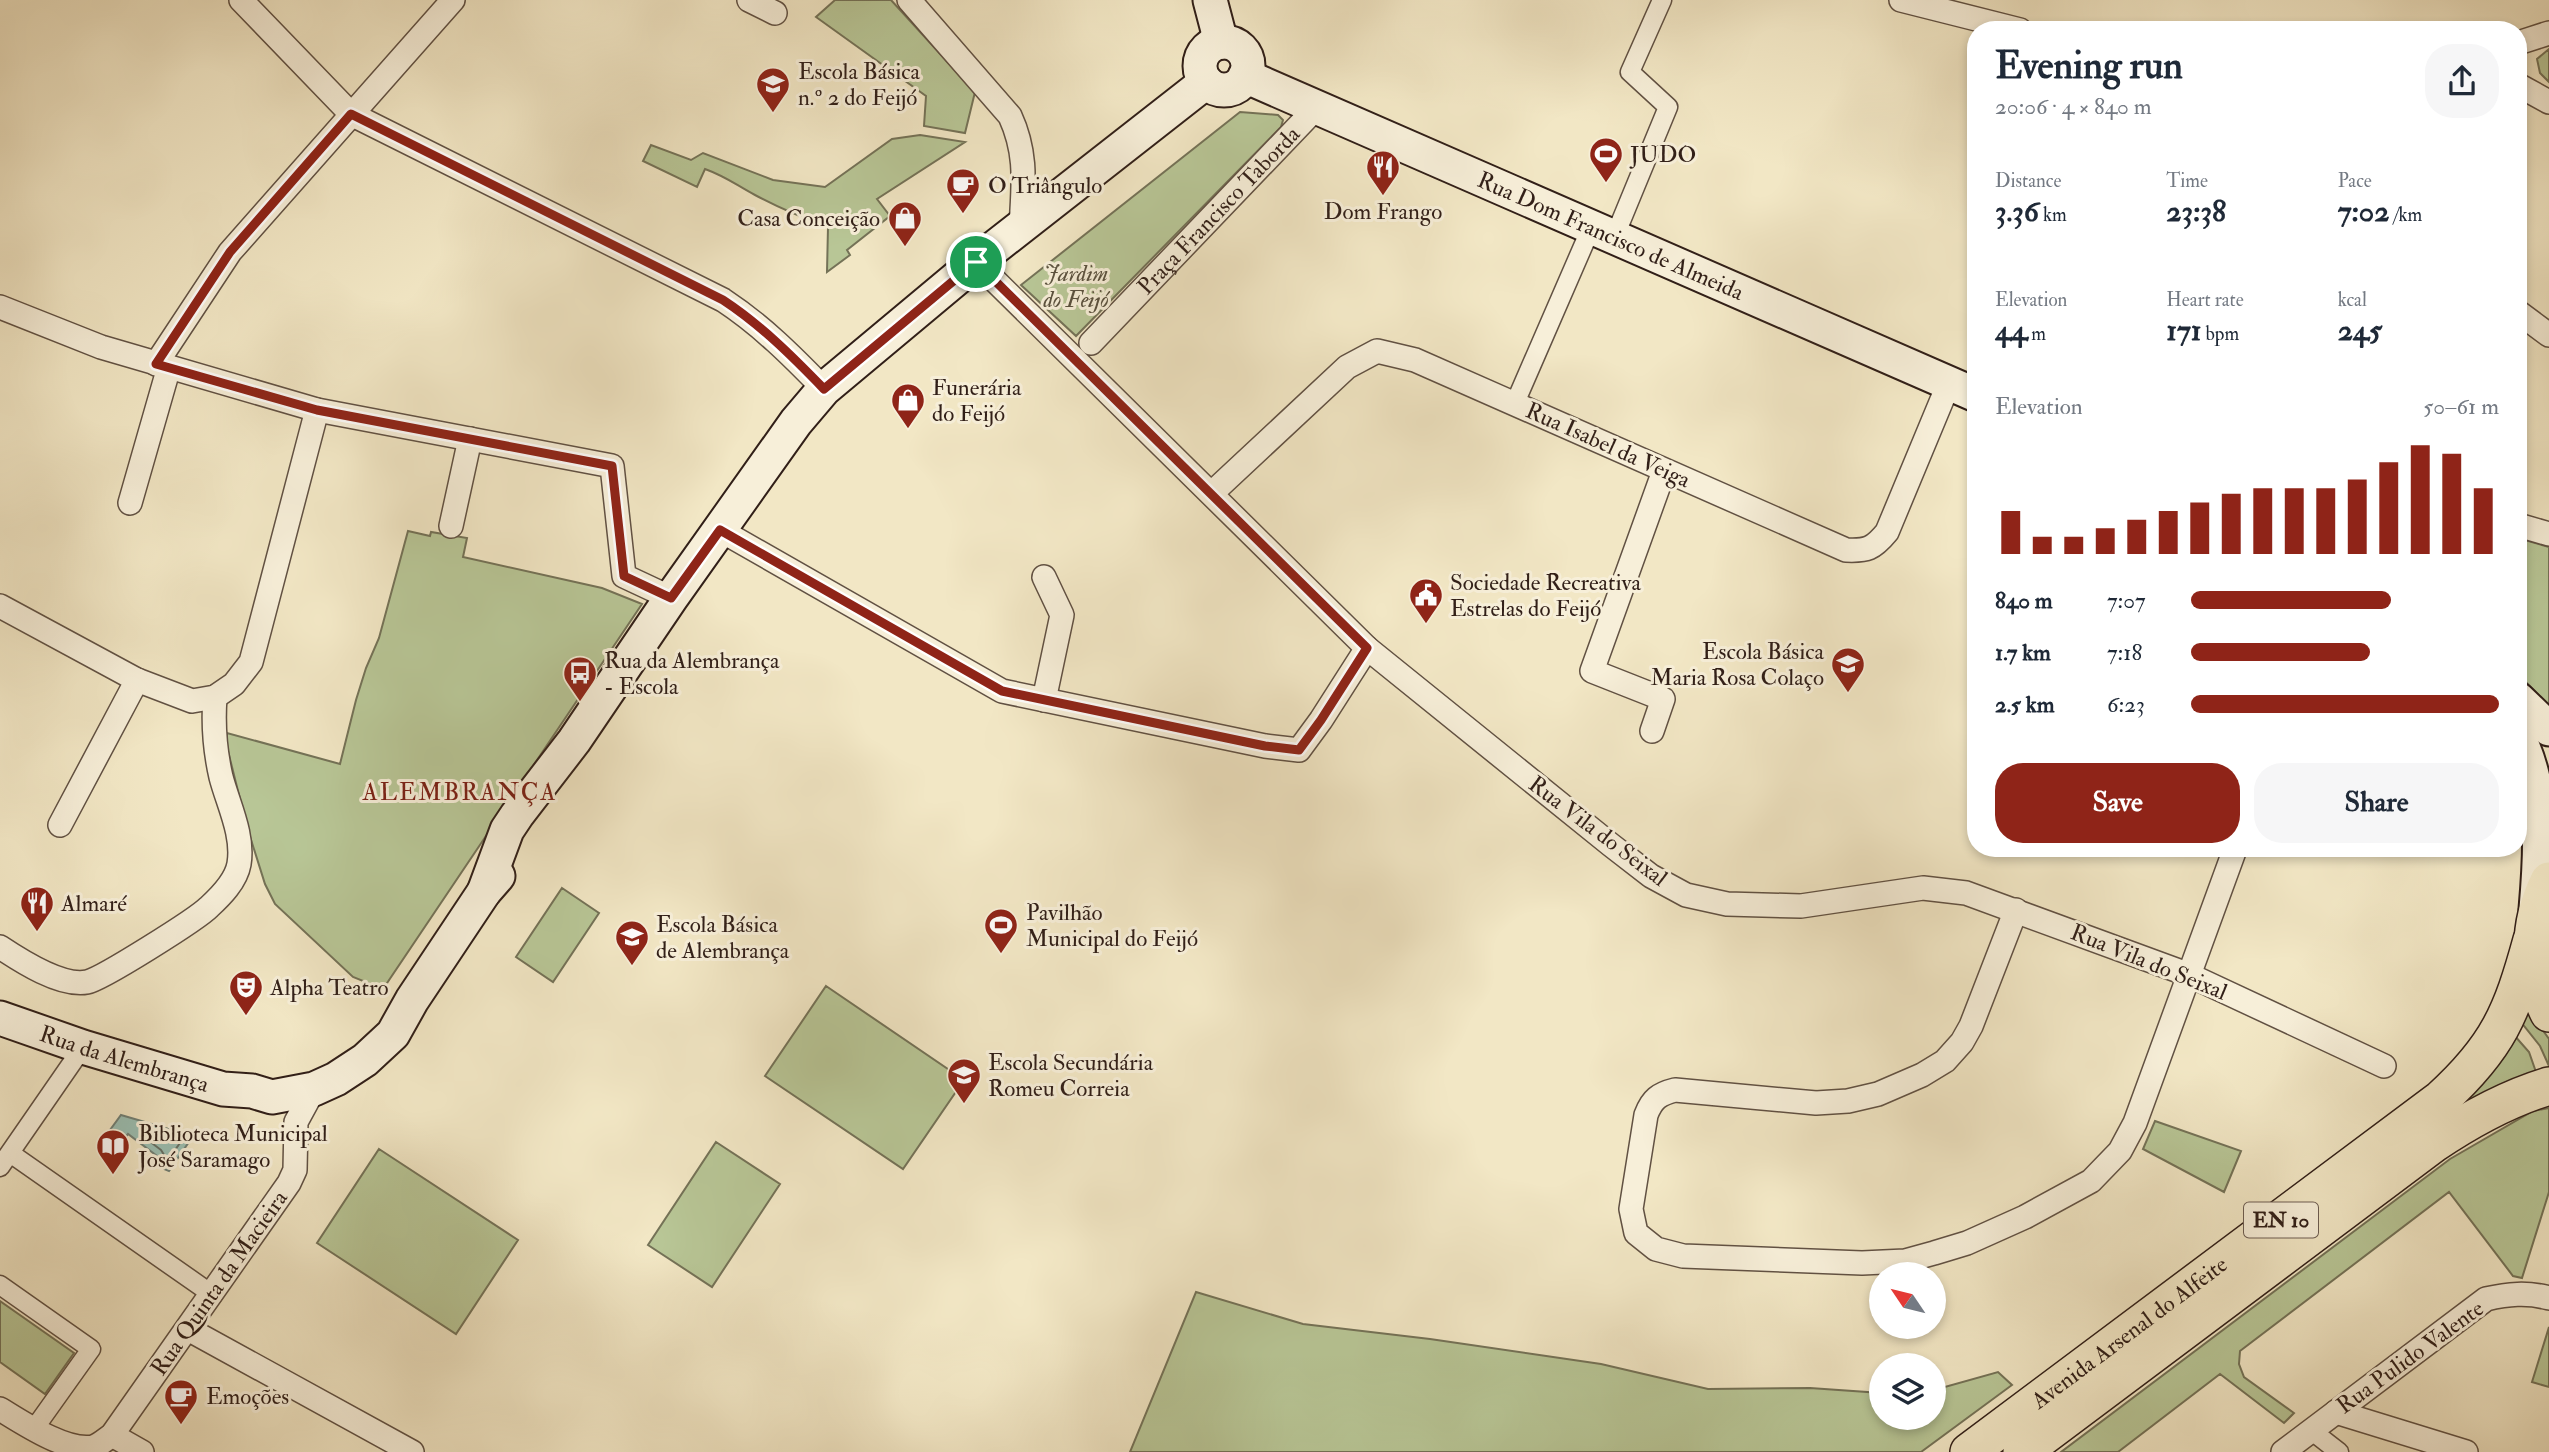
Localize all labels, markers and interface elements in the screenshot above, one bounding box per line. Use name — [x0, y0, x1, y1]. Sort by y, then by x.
text: Evening run — [1995, 42, 2183, 90]
button: share — [2425, 44, 2499, 118]
place label: Escola Básica n.º 2 do Feijó — [798, 57, 920, 112]
school or university icon: Escola Básica n.º 2 do Feijó — [754, 65, 792, 114]
text: 20:06 · 4 × 840 m — [1995, 92, 2152, 121]
street label: Praça Francisco Taborda — [1131, 119, 1306, 301]
sports icon: JUDO — [1587, 135, 1625, 184]
place label: JUDO — [1629, 140, 1696, 169]
restaurant icon: Dom Frango — [1364, 148, 1402, 197]
street label: Rua Dom Francisco de Almeida — [1473, 165, 1749, 307]
cafe icon: O Triângulo — [944, 166, 982, 215]
text: Distance — [1995, 169, 2061, 193]
text: Time — [2166, 169, 2208, 193]
text: Pace — [2338, 169, 2372, 193]
place label: O Triângulo — [988, 171, 1102, 200]
text: 3.36 — [1995, 193, 2039, 230]
text: 23:38 — [2166, 193, 2226, 230]
text: 7:02 — [2338, 193, 2389, 230]
place label: Dom Frango — [1324, 197, 1442, 226]
shop icon: Casa Conceição — [886, 199, 924, 248]
text: km — [2039, 203, 2067, 227]
text: /km — [2389, 203, 2422, 227]
place label: Casa Conceição — [737, 204, 880, 233]
pin — [946, 232, 1006, 292]
icon: arrive — [957, 243, 995, 281]
park label: Jardim do Feijó — [1042, 259, 1110, 314]
text: Elevation — [1995, 288, 2067, 312]
text: Heart rate — [2166, 288, 2244, 312]
text: kcal — [2338, 288, 2367, 312]
text: 44 — [1995, 312, 2027, 349]
text: 171 — [2166, 312, 2202, 349]
text: 245 — [2338, 312, 2382, 349]
text: m — [2027, 322, 2046, 346]
text: bpm — [2202, 322, 2239, 346]
place label: Funerária do Feijó — [932, 373, 1022, 428]
shop icon: Funerária do Feijó — [889, 381, 927, 430]
text: Elevation — [1995, 392, 2083, 421]
text: 50–61 m — [2423, 392, 2499, 421]
street label: Rua Isabel da Veiga — [1521, 396, 1695, 495]
place label: Sociedade Recreativa Estrelas do Feijó — [1450, 568, 1641, 623]
public building icon: Sociedade Recreativa Estrelas do Feijó — [1407, 576, 1445, 625]
text: 840 m — [1995, 586, 2053, 615]
text: 7:07 — [2107, 586, 2146, 615]
place label: Escola Básica Maria Rosa Colaço — [1651, 637, 1825, 692]
text: 1.7 km — [1995, 638, 2051, 667]
text: 7:18 — [2107, 638, 2142, 667]
school or university icon: Escola Básica Maria Rosa Colaço — [1829, 645, 1867, 694]
place label: Rua da Alembrança - Escola — [604, 646, 780, 701]
bus stop icon: Rua da Alembrança - Escola — [561, 654, 599, 703]
text: 2.5 km — [1995, 690, 2055, 719]
text: 6:23 — [2107, 690, 2145, 719]
button: Save — [1995, 763, 2240, 843]
button: Share — [2254, 763, 2499, 843]
street label: Rua Vila do Seixal — [1523, 769, 1673, 893]
district label: ALEMBRANÇA — [361, 777, 558, 808]
restaurant icon: Almaré — [18, 884, 56, 933]
place label: Almaré — [60, 889, 127, 918]
place label: Pavilhão Municipal do Feijó — [1026, 898, 1198, 954]
sports icon: Pavilhão Municipal do Feijó — [982, 906, 1020, 955]
place label: Escola Básica de Alembrança — [656, 910, 790, 965]
street label: Rua Vila do Seixal — [2066, 917, 2232, 1007]
school or university icon: Escola Básica de Alembrança — [613, 918, 651, 967]
theatre icon: Alpha Teatro — [227, 968, 265, 1017]
place label: Alpha Teatro — [269, 973, 389, 1003]
street label: Rua da Alembrança — [36, 1019, 213, 1099]
place label: Escola Secundária Romeu Correia — [988, 1048, 1154, 1103]
school or university icon: Escola Secundária Romeu Correia — [945, 1056, 983, 1105]
place label: Biblioteca Municipal José Saramago — [137, 1119, 328, 1174]
library icon: Biblioteca Municipal José Saramago — [94, 1127, 132, 1176]
street label: Rua Quinta da Macieira — [144, 1184, 294, 1381]
road number: EN 10 — [2244, 1202, 2318, 1238]
street label: Avenida Arsenal do Alfeite — [2025, 1249, 2233, 1416]
north arrow — [1869, 1262, 1946, 1339]
map controls — [1869, 1262, 1946, 1430]
street label: Rua Pulido Valente — [2331, 1294, 2490, 1420]
button: layers — [1869, 1353, 1946, 1430]
cafe icon: Emoções — [162, 1377, 200, 1426]
place label: Emoções — [206, 1382, 289, 1411]

